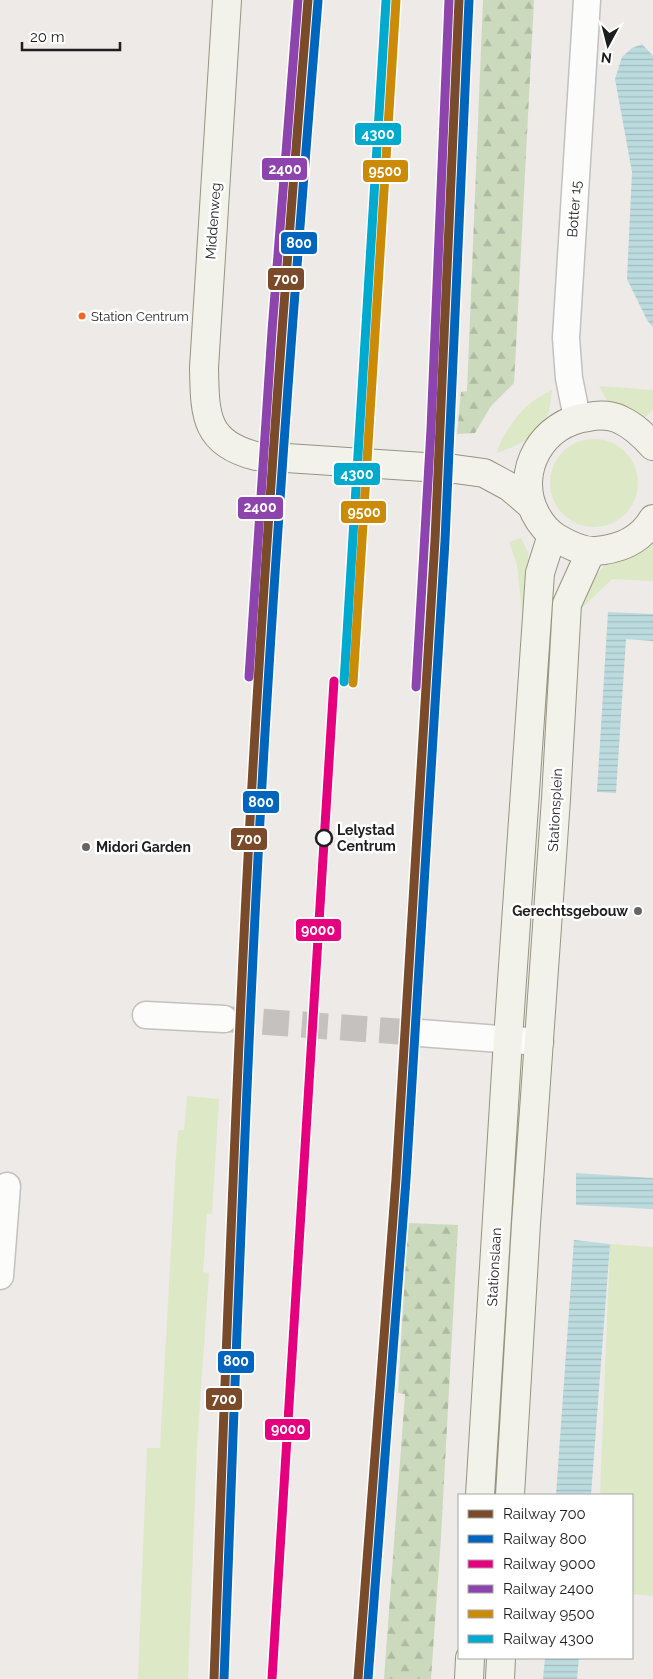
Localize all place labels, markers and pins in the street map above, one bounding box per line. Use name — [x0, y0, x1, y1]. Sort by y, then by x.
place label: Station Centrum — [91, 309, 189, 324]
marker: Station Centrum — [77, 311, 87, 321]
place label: Lelystad Centrum — [337, 822, 396, 854]
marker: Lelystad Centrum — [315, 829, 333, 847]
place label: Midori Garden — [96, 839, 191, 855]
marker: Midori Garden — [80, 841, 92, 853]
place label: Gerechtsgebouw — [512, 903, 628, 919]
marker: Gerechtsgebouw — [632, 905, 644, 917]

